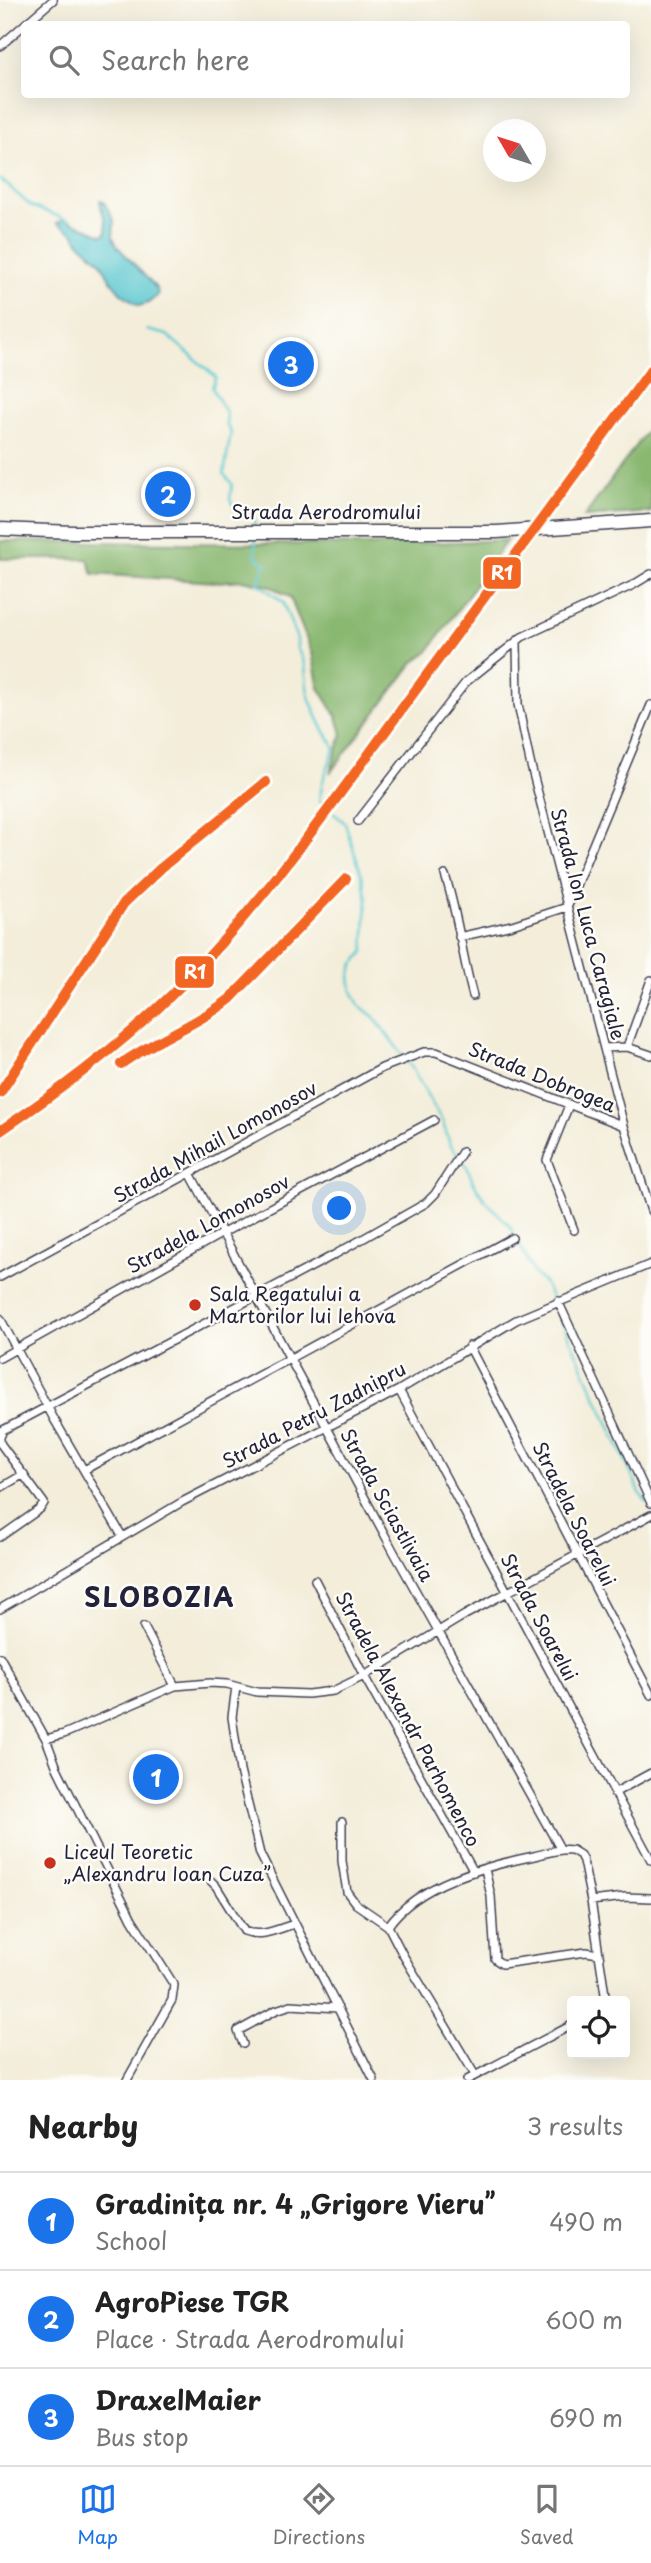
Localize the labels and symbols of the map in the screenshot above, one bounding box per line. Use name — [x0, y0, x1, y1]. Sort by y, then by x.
north arrow — [483, 119, 546, 182]
pin: 3 — [268, 338, 314, 390]
pin: 2 — [145, 468, 191, 520]
street label: Strada Aerodromului — [231, 497, 421, 525]
line badge: R1 — [482, 556, 522, 590]
text: R1 — [491, 558, 513, 586]
street label: Strada Ion Luca Caragiale — [544, 805, 633, 1043]
line badge: R1 — [174, 955, 215, 989]
text: R1 — [184, 957, 206, 985]
street label: Strada Dobrogea — [464, 1034, 620, 1118]
street label: Strada Mihail Lomonosov — [108, 1073, 322, 1209]
street label: Stradela Lomonosov — [121, 1167, 294, 1280]
your location — [322, 1191, 356, 1225]
place label: Sala Regatului a Martorilor lui Iehova — [209, 1279, 396, 1329]
marker: Sala Regatului a Martorilor lui Iehova — [187, 1297, 203, 1313]
street label: Strada Petru Zadnipru — [217, 1354, 410, 1475]
street label: Strada Sciastlivaia — [334, 1423, 442, 1586]
street label: Stradela Soarelui — [526, 1436, 623, 1591]
street label: Strada Soarelui — [494, 1548, 585, 1685]
district label: SLOBOZIA — [84, 1577, 236, 1616]
street label: Stradela Alexandr Parhomenco — [330, 1586, 488, 1851]
pin: 1 — [133, 1751, 179, 1803]
place label: Liceul Teoretic „Alexandru Ioan Cuza” — [64, 1837, 271, 1887]
marker: Liceul Teoretic „Alexandru Ioan Cuza” — [42, 1855, 58, 1871]

